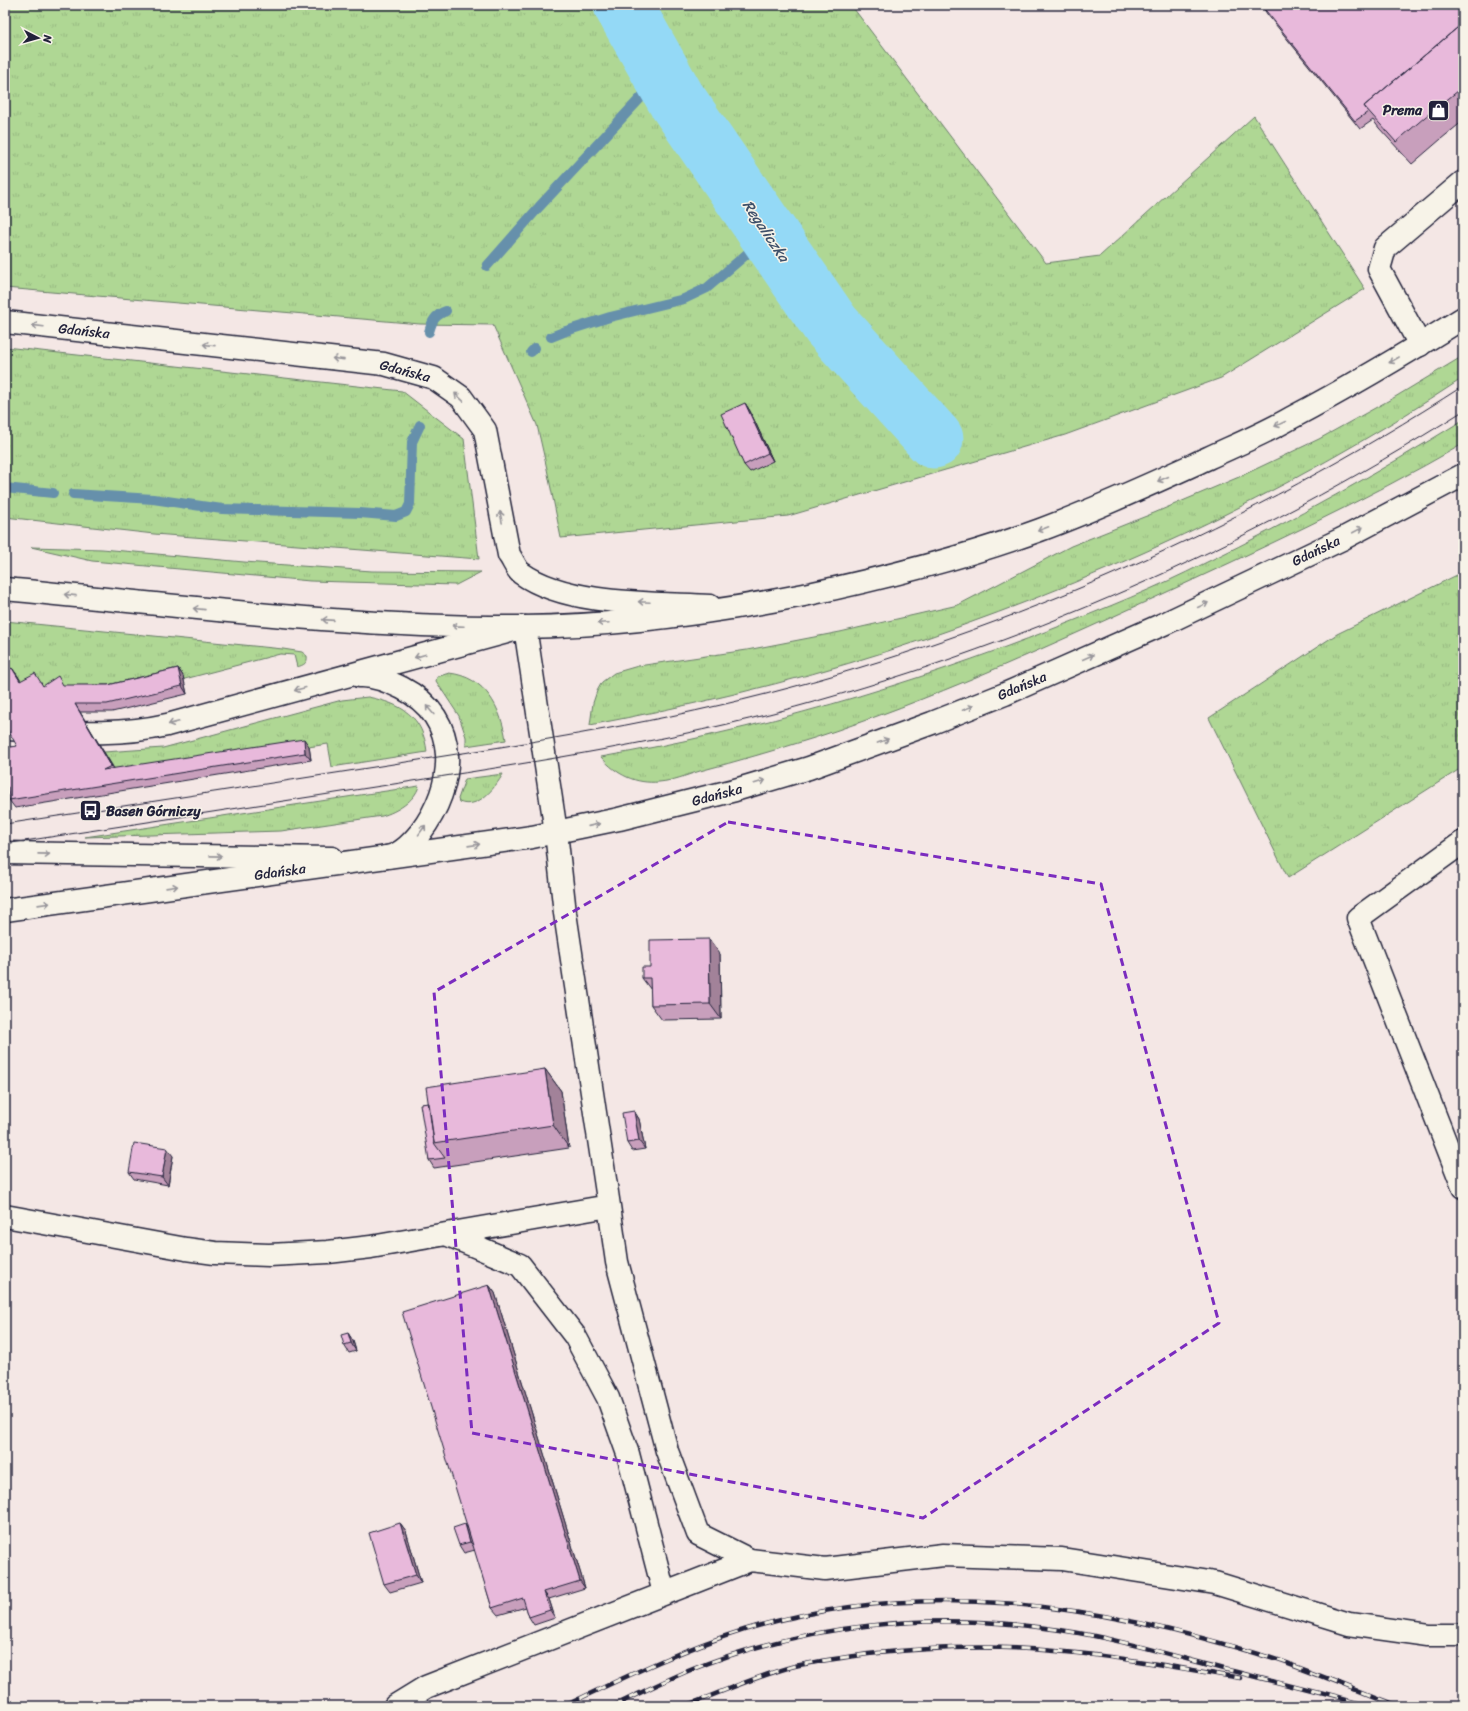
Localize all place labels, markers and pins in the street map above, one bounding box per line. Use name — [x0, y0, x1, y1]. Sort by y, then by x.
shop icon: Prema — [1425, 97, 1451, 123]
place label: Prema — [1383, 98, 1423, 123]
bus stop icon: Basen Górniczy — [78, 798, 104, 824]
place label: Basen Górniczy — [106, 799, 201, 824]

